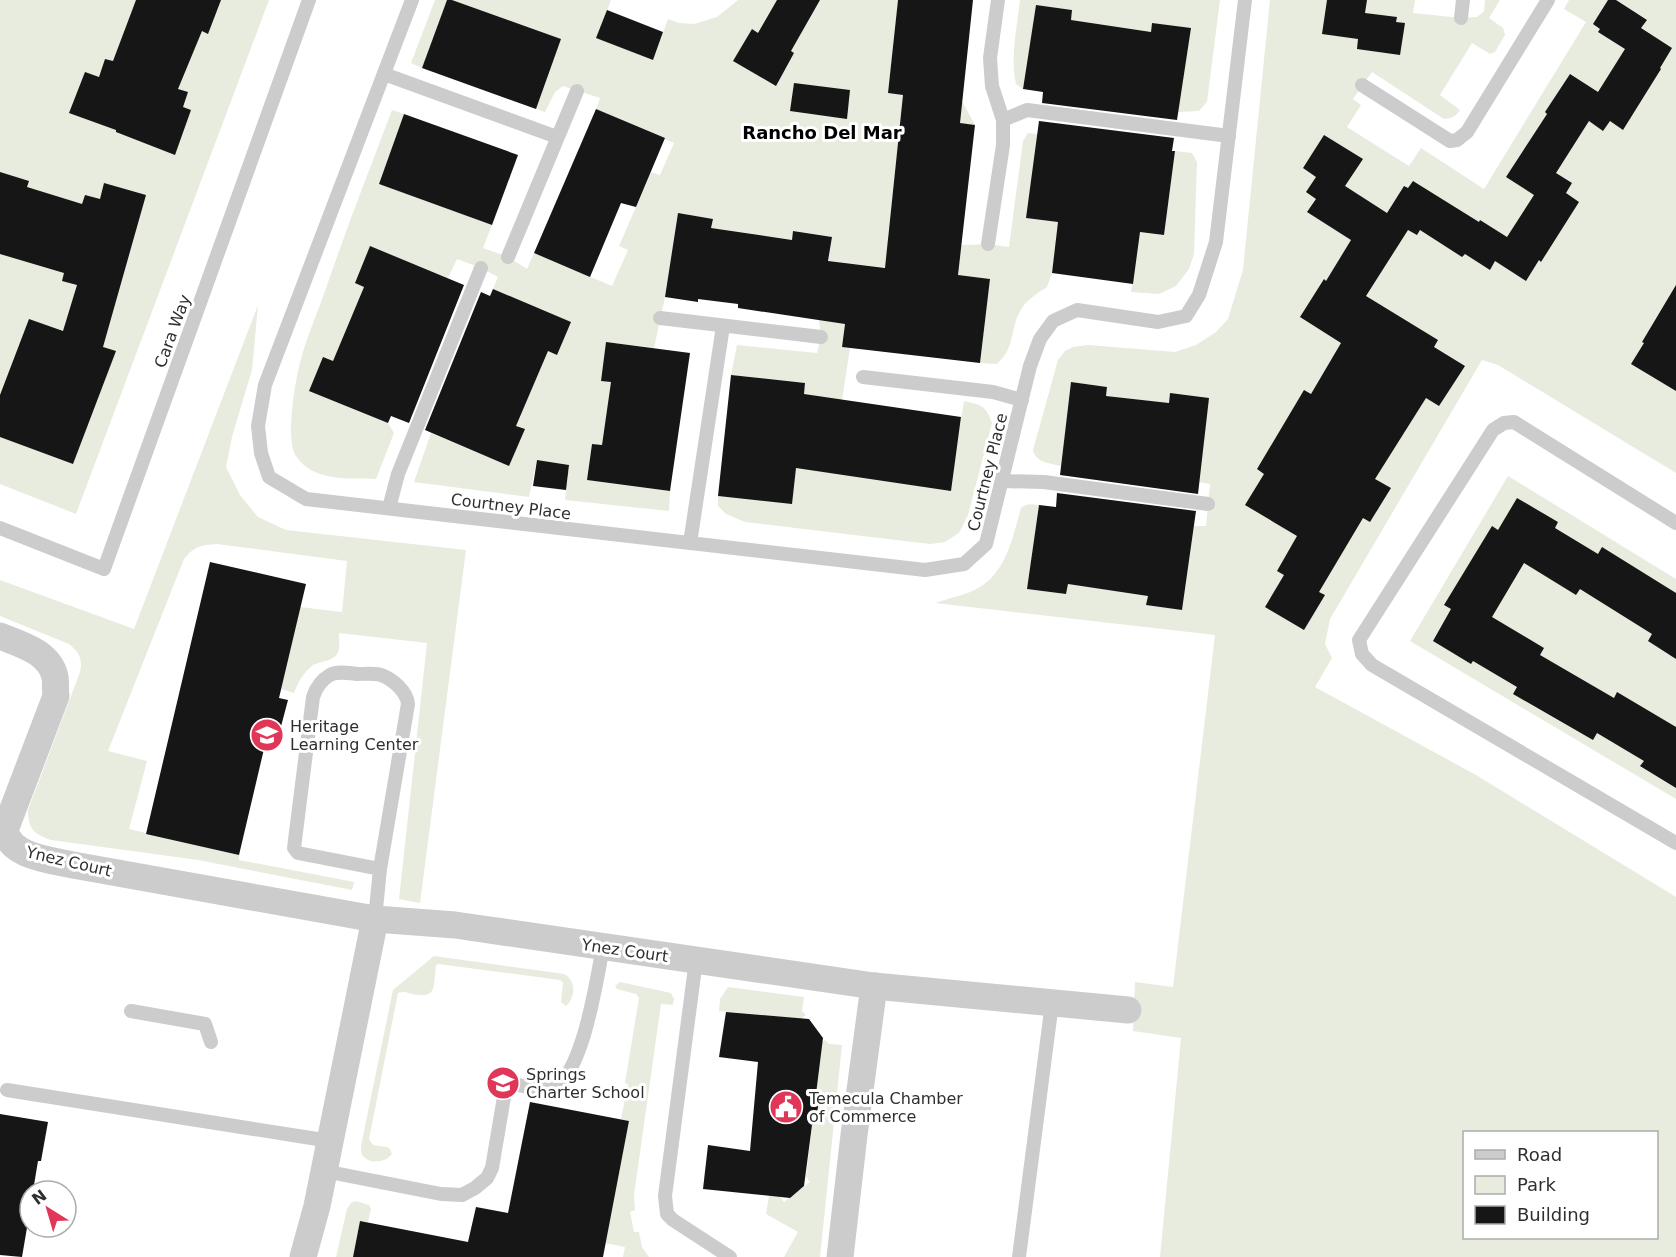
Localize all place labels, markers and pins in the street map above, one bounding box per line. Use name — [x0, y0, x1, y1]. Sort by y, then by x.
school or university icon: Heritage Learning Center — [249, 717, 285, 753]
place label: Heritage Learning Center — [290, 717, 419, 754]
school or university icon: Springs Charter School — [485, 1065, 521, 1101]
place label: Springs Charter School — [526, 1065, 645, 1102]
public building icon: Temecula Chamber of Commerce — [768, 1089, 804, 1125]
place label: Temecula Chamber of Commerce — [808, 1089, 963, 1126]

